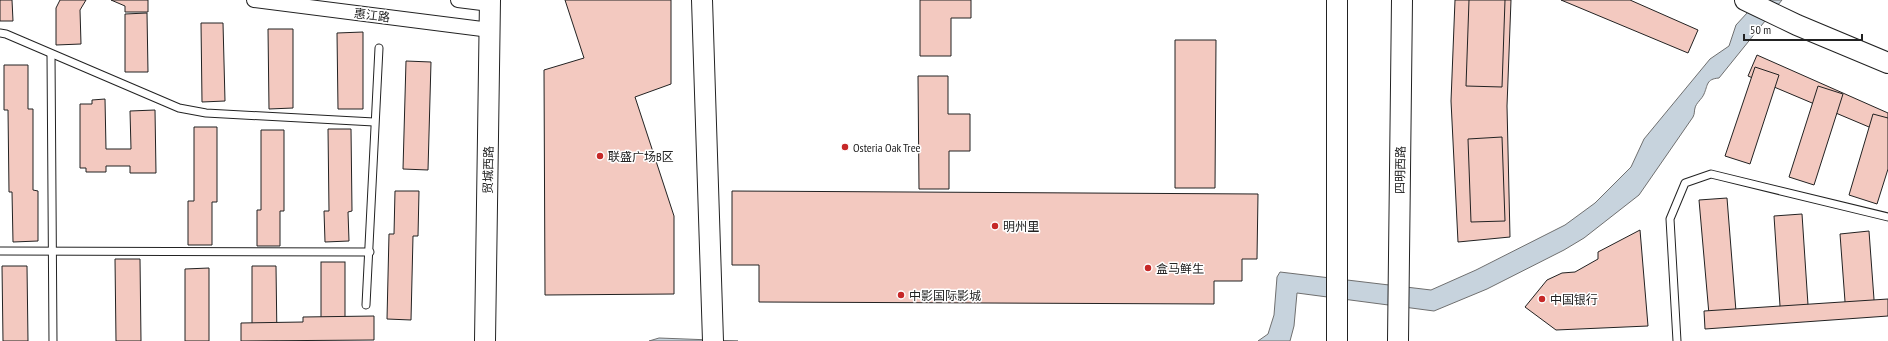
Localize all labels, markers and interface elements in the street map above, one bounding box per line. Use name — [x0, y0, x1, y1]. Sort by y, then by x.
street label: 惠江路 — [353, 5, 391, 25]
scale bar — [1744, 16, 1862, 42]
text: 50 m — [1750, 22, 1771, 37]
place label: Osteria Oak Tree — [853, 140, 921, 155]
marker: Osteria Oak Tree — [840, 142, 850, 152]
street label: 贸城西路 — [480, 146, 496, 194]
street label: 四明西路 — [1392, 146, 1408, 194]
place label: 联盛广场B区 — [608, 149, 674, 164]
marker: 联盛广场B区 — [595, 151, 605, 161]
place label: 明州里 — [1003, 219, 1039, 234]
marker: 明州里 — [990, 221, 1000, 231]
place label: 盒马鲜生 — [1156, 261, 1204, 276]
marker: 盒马鲜生 — [1143, 263, 1153, 273]
place label: 中影国际影城 — [909, 288, 981, 303]
marker: 中影国际影城 — [896, 290, 906, 300]
place label: 中国银行 — [1550, 292, 1598, 307]
marker: 中国银行 — [1537, 294, 1547, 304]

